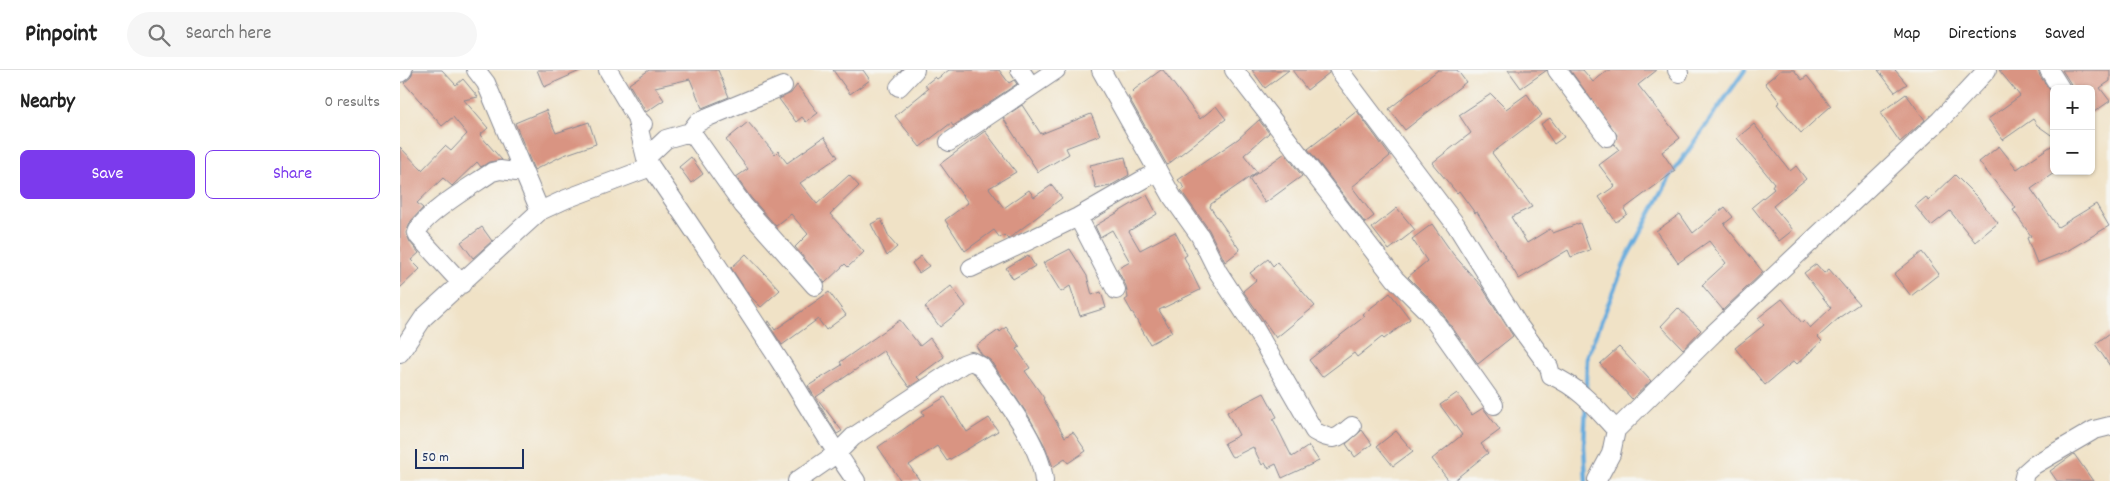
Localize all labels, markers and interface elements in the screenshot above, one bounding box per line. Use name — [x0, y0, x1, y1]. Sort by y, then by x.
search box — [127, 12, 477, 57]
text: Pinpoint — [25, 18, 97, 52]
icon: search — [145, 21, 173, 49]
text: Search here — [185, 21, 271, 48]
text: Map — [1893, 22, 1920, 47]
text: Directions — [1948, 22, 2017, 47]
text: Saved — [2045, 22, 2085, 47]
map controls — [2050, 85, 2095, 175]
button: + — [2050, 85, 2095, 130]
text: Nearby — [20, 88, 75, 118]
text: 0 results — [325, 91, 380, 114]
button: − — [2050, 130, 2095, 175]
button: Save — [20, 150, 195, 199]
button: Share — [205, 150, 380, 199]
scale bar — [415, 446, 524, 469]
text: 50 m — [422, 448, 449, 468]

